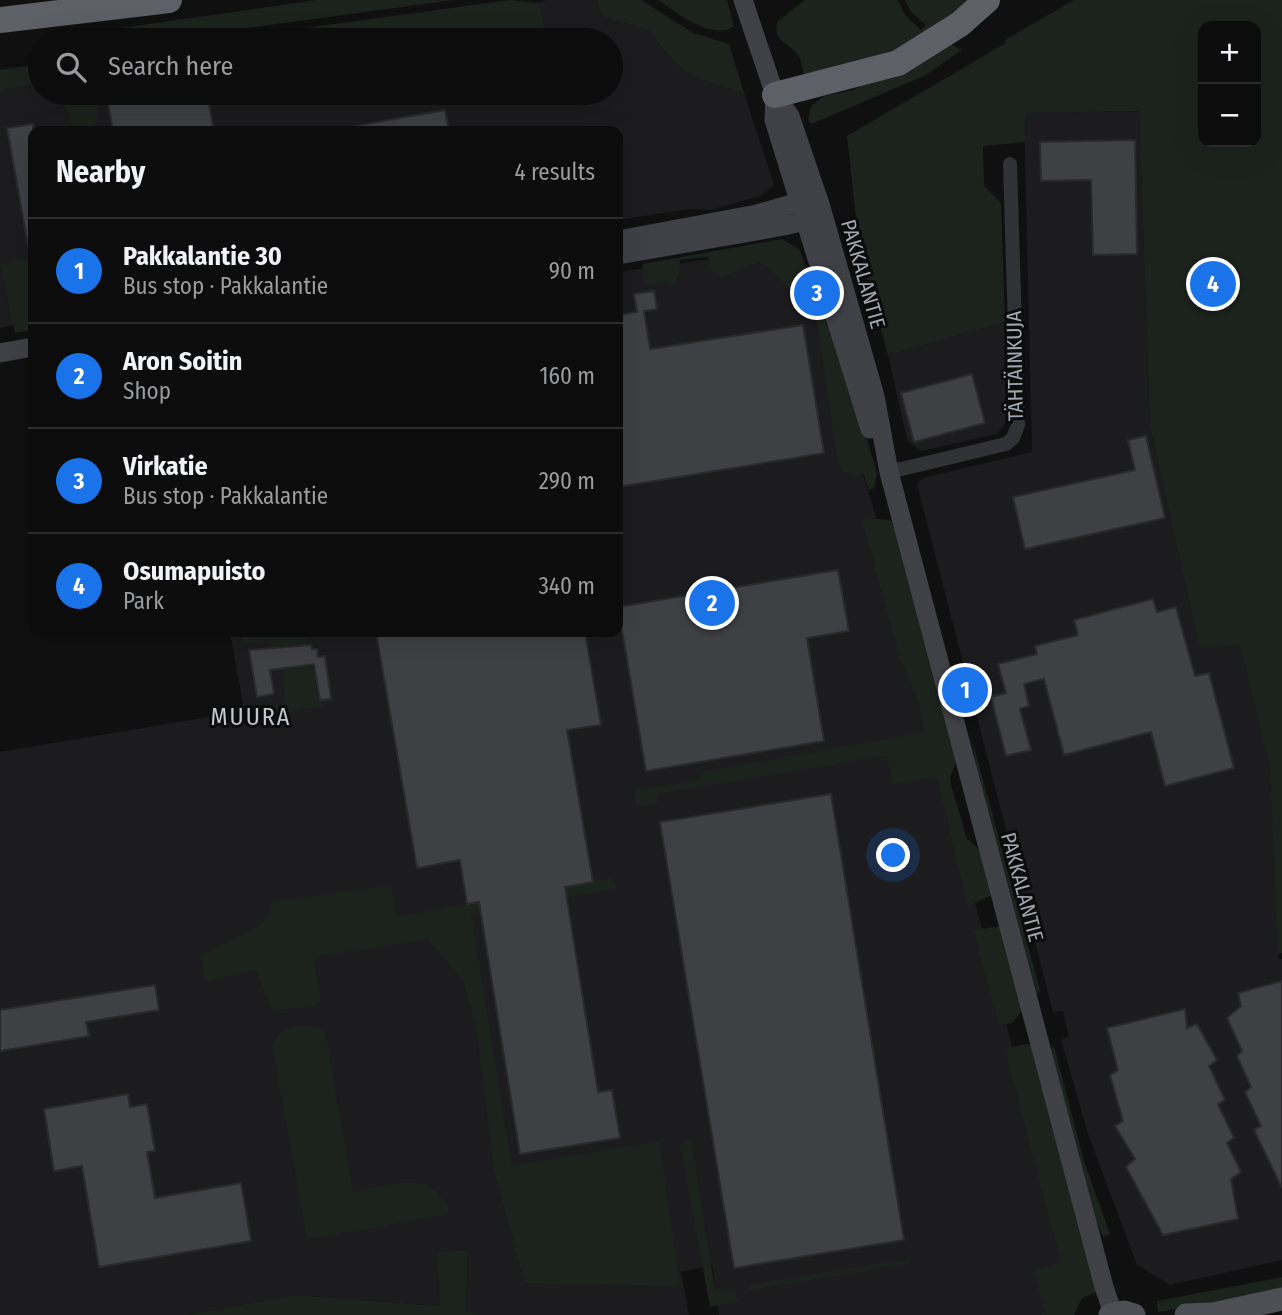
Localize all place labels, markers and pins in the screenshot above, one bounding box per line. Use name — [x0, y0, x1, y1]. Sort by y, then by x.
pin: 4 — [1190, 258, 1236, 310]
pin: 3 — [794, 267, 840, 319]
pin: 2 — [689, 577, 735, 629]
pin: 1 — [942, 664, 988, 716]

